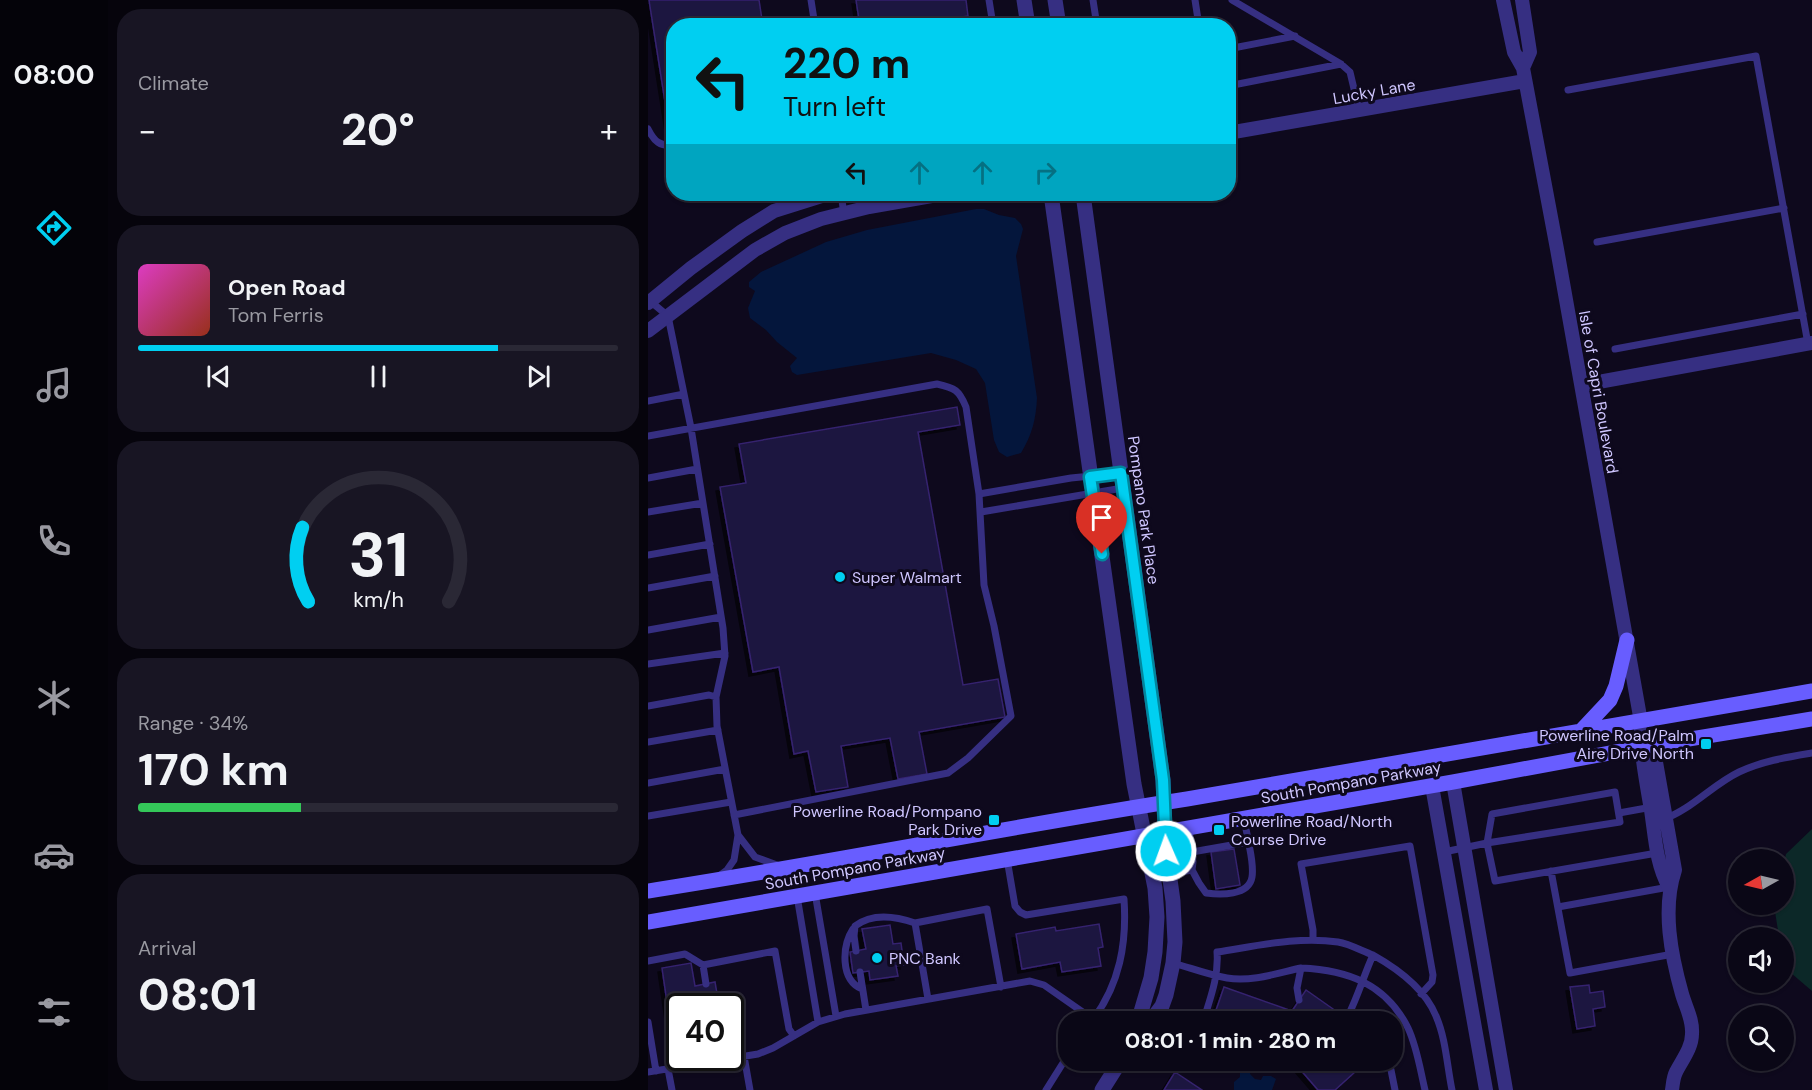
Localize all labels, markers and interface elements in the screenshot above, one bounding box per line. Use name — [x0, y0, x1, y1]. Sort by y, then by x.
text: 220 m — [783, 36, 910, 91]
icon: left — [684, 42, 762, 120]
text: 08:00 — [14, 57, 94, 92]
text: Climate — [138, 70, 209, 96]
street label: Lucky Lane — [1331, 74, 1417, 109]
text: Turn left — [783, 89, 886, 124]
text: 20° — [341, 100, 415, 159]
text: − — [138, 109, 156, 152]
text: + — [600, 109, 618, 152]
icon: left — [840, 156, 873, 189]
icon: ahead — [903, 156, 936, 189]
icon: ahead — [966, 156, 999, 189]
icon: right — [1029, 156, 1062, 189]
icon: directions — [33, 207, 75, 249]
text: Open Road — [228, 273, 346, 302]
text: Tom Ferris — [228, 302, 324, 328]
street label: Isle of Capri Boulevard — [1574, 309, 1623, 475]
icon: previous — [202, 360, 235, 393]
icon: pause — [362, 360, 395, 393]
icon: next — [522, 360, 555, 393]
icon: music — [33, 364, 75, 406]
street label: Pompano Park Place — [1123, 434, 1164, 586]
pin — [1076, 492, 1127, 554]
icon: arrive — [1085, 501, 1118, 534]
text: 31 — [348, 514, 408, 595]
icon: phone — [33, 520, 75, 562]
place label: Super Walmart — [852, 567, 962, 588]
marker: Super Walmart — [833, 570, 847, 584]
text: km/h — [353, 586, 403, 614]
icon: climate — [33, 677, 75, 719]
text: Range · 34% — [138, 710, 248, 736]
place label: Powerline Road/Palm Aire Drive North — [1539, 725, 1694, 764]
marker: Powerline Road/Palm Aire Drive North — [1699, 737, 1713, 751]
text: 170 km — [138, 740, 289, 799]
street label: South Pompano Parkway — [1259, 756, 1443, 809]
place label: Powerline Road/Pompano Park Drive — [793, 801, 982, 840]
place label: Powerline Road/North Course Drive — [1231, 811, 1392, 850]
marker: Powerline Road/Pompano Park Drive — [987, 813, 1001, 827]
position arrow — [1134, 819, 1198, 883]
marker: Powerline Road/North Course Drive — [1212, 823, 1226, 837]
icon: car — [33, 834, 75, 876]
street label: South Pompano Parkway — [763, 842, 947, 895]
north arrow — [1728, 849, 1794, 915]
map controls — [1728, 849, 1794, 1071]
button: sound — [1728, 927, 1794, 993]
text: Arrival — [138, 935, 196, 961]
place label: PNC Bank — [889, 948, 961, 969]
marker: PNC Bank — [870, 951, 884, 965]
text: 08:01 — [138, 965, 258, 1024]
icon: filters — [33, 991, 75, 1033]
speed limit sign: 40 — [666, 993, 744, 1071]
button: search — [1728, 1005, 1794, 1071]
text: 08:01 · 1 min · 280 m — [1125, 1026, 1336, 1055]

